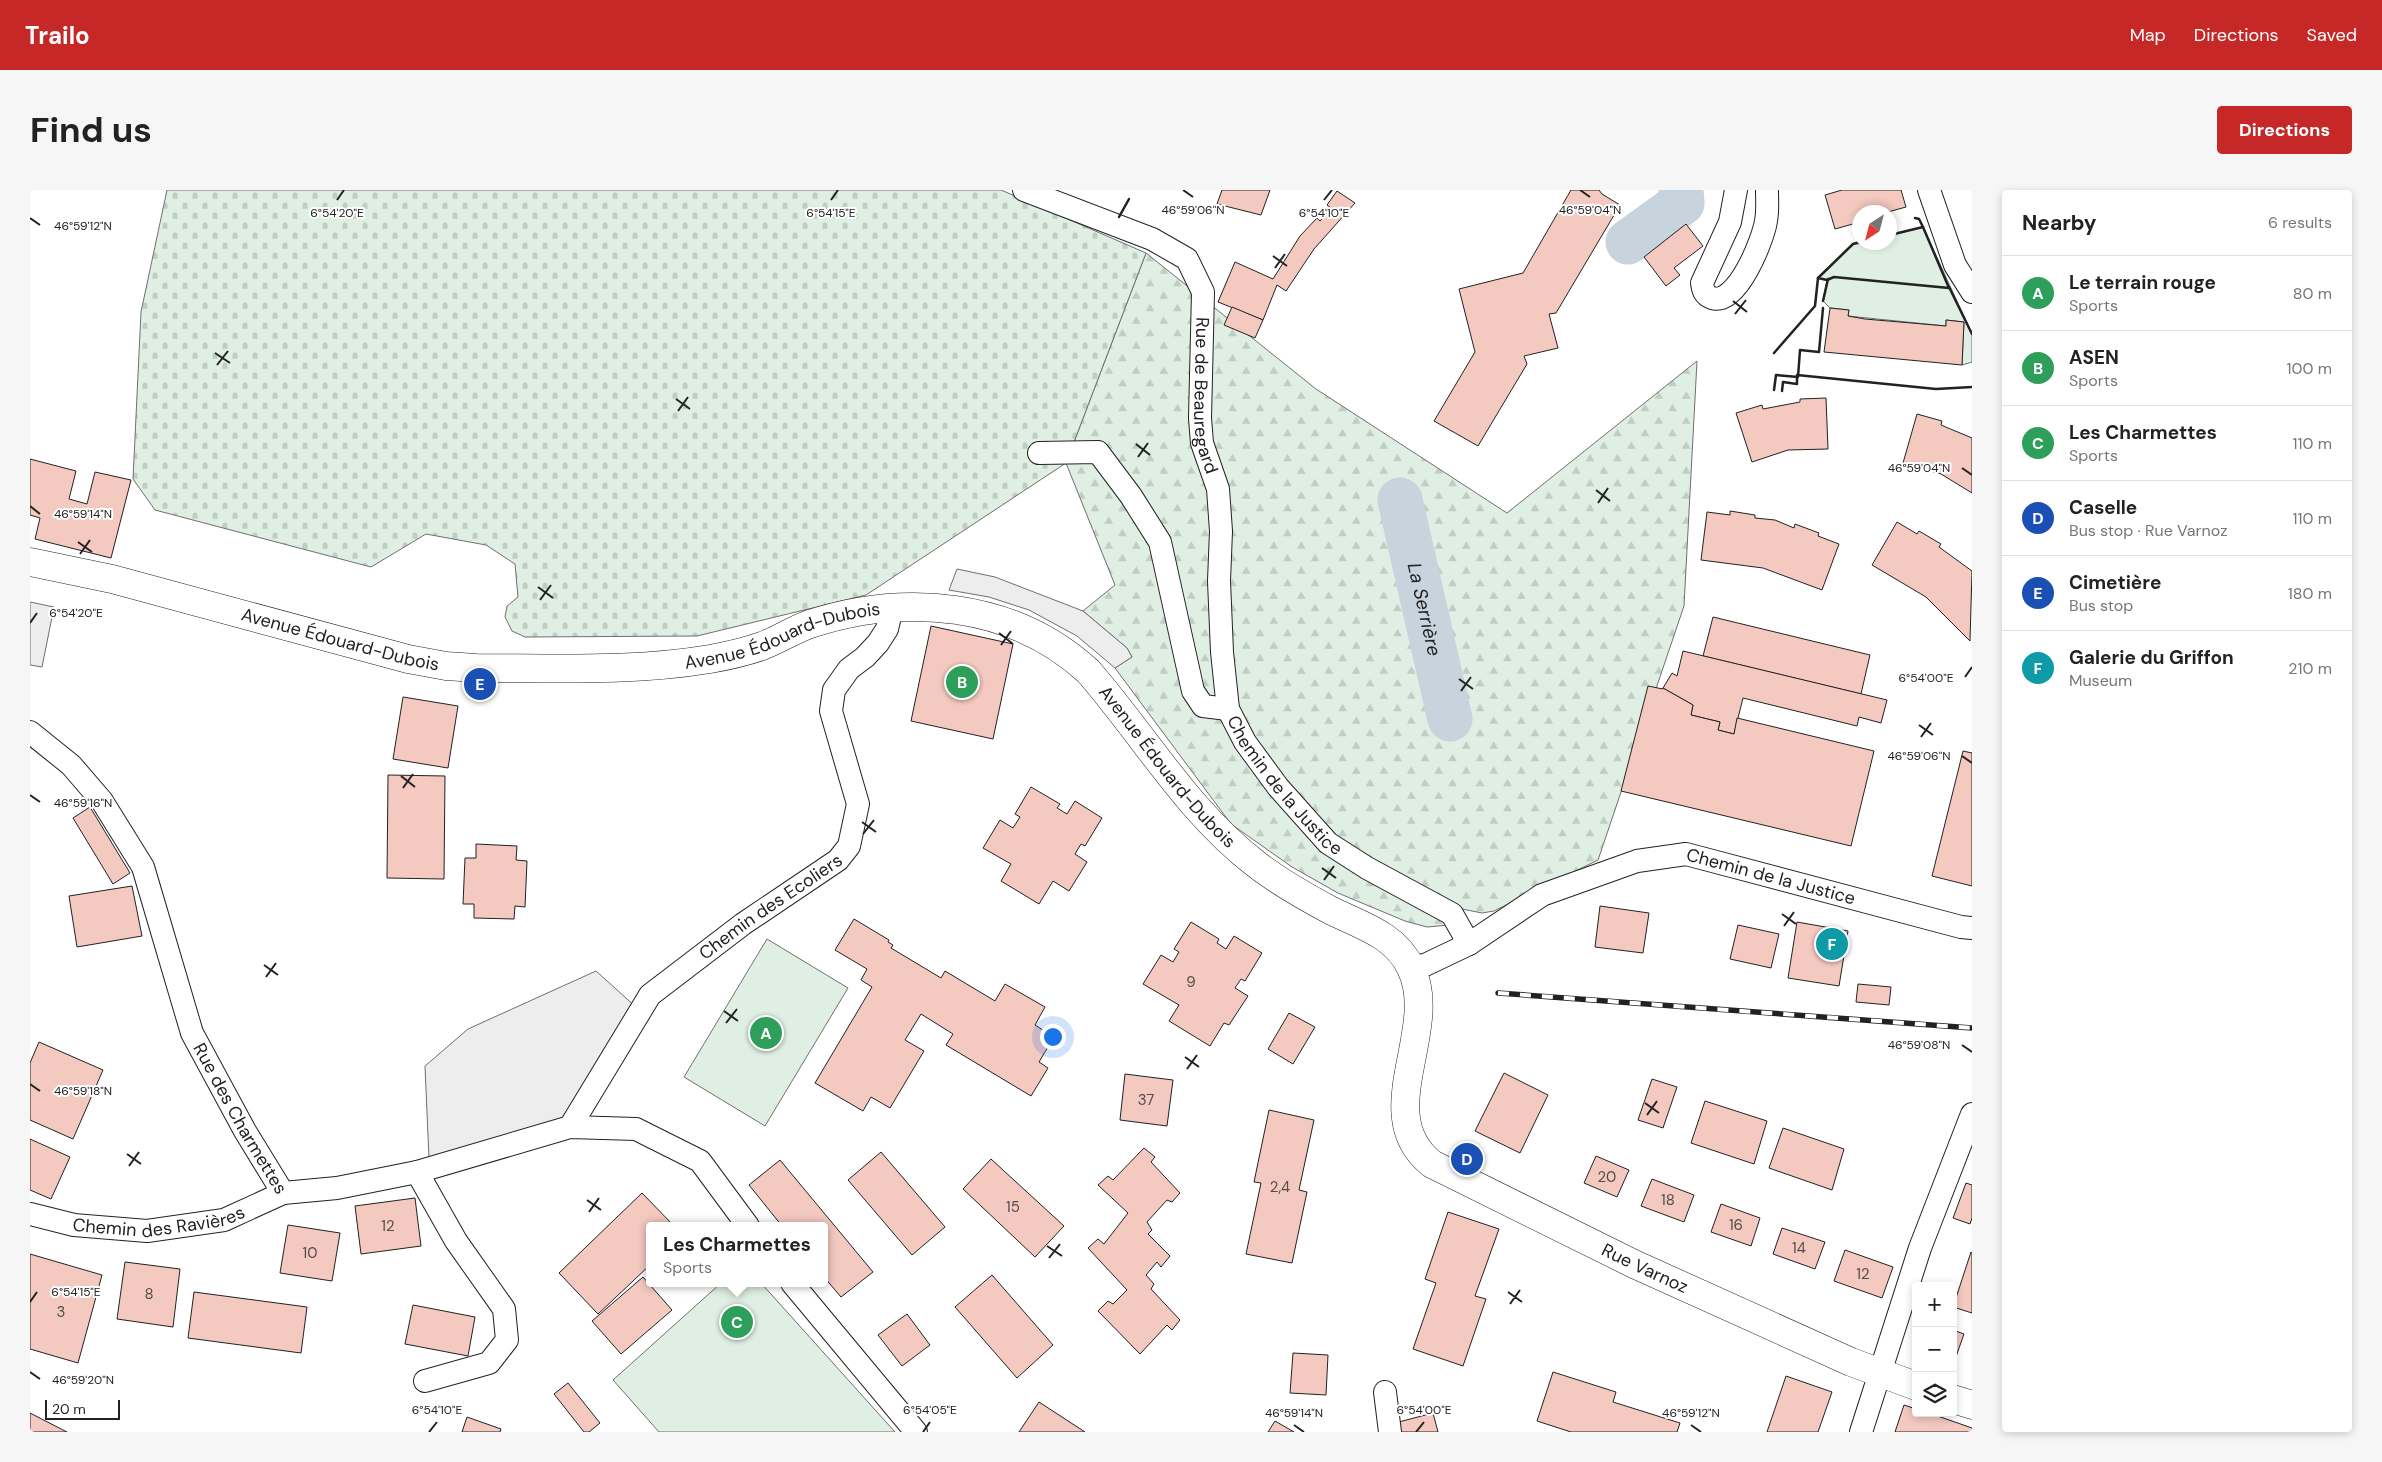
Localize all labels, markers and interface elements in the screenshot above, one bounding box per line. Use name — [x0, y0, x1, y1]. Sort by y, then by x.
text: Trailo — [25, 20, 90, 51]
text: Map — [2130, 23, 2166, 47]
text: Directions — [2194, 23, 2279, 47]
text: Saved — [2307, 23, 2357, 47]
button: Directions — [2217, 106, 2352, 154]
text: Find us — [30, 107, 152, 153]
text: 46°59'06"N — [1162, 202, 1224, 218]
text: 46°59'04"N — [1559, 202, 1621, 218]
text: 6°54'20"E — [310, 205, 364, 221]
text: 6°54'15"E — [806, 205, 856, 221]
text: 6°54'10"E — [1299, 205, 1349, 221]
north arrow — [1852, 205, 1897, 250]
text: Nearby — [2022, 209, 2096, 237]
text: 6 results — [2268, 212, 2332, 233]
text: 46°59'12"N — [54, 218, 112, 234]
text: Le terrain rouge — [2069, 270, 2216, 295]
text: A — [2032, 283, 2044, 304]
text: 80 m — [2293, 283, 2332, 304]
text: Sports — [2069, 295, 2118, 316]
street label: Rue de Beauregard — [1188, 317, 1224, 477]
text: ASEN — [2069, 345, 2119, 370]
text: B — [2033, 358, 2043, 379]
text: 100 m — [2287, 358, 2332, 379]
text: Sports — [2069, 370, 2118, 391]
text: Les Charmettes — [2069, 420, 2217, 445]
text: C — [2032, 433, 2044, 454]
text: 110 m — [2293, 433, 2332, 454]
text: Sports — [2069, 445, 2118, 466]
text: 46°59'04"N — [1888, 460, 1950, 476]
text: Caselle — [2069, 495, 2137, 520]
text: 46°59'14"N — [54, 506, 112, 522]
text: D — [2032, 508, 2044, 529]
text: 110 m — [2293, 508, 2332, 529]
text: Bus stop · Rue Varnoz — [2069, 520, 2227, 541]
water label: La Serrière — [1402, 560, 1447, 659]
text: Cimetière — [2069, 570, 2161, 595]
text: E — [2033, 583, 2043, 604]
text: 180 m — [2288, 583, 2332, 604]
text: Bus stop — [2069, 595, 2133, 616]
street label: Avenue Édouard-Dubois — [683, 597, 882, 675]
street label: Avenue Édouard-Dubois — [239, 602, 441, 677]
text: 6°54'20"E — [49, 605, 103, 621]
text: Galerie du Griffon — [2069, 645, 2234, 670]
text: F — [2034, 658, 2042, 679]
text: 210 m — [2288, 658, 2332, 679]
pin: B — [946, 663, 978, 701]
pin: E — [464, 665, 496, 703]
text: 6°54'00"E — [1899, 670, 1954, 686]
text: Museum — [2069, 670, 2132, 691]
street label: Avenue Édouard-Dubois — [1093, 681, 1241, 853]
street label: Chemin de la Justice — [1221, 711, 1347, 861]
text: 46°59'06"N — [1888, 748, 1950, 764]
text: 46°59'16"N — [54, 795, 112, 811]
street label: Chemin de la Justice — [1684, 843, 1858, 910]
street label: Chemin des Ecoliers — [694, 848, 847, 965]
pin: F — [1816, 925, 1848, 963]
house number: 9 — [1186, 972, 1196, 992]
pin: A — [750, 1014, 782, 1052]
your location — [1040, 1024, 1066, 1050]
text: 46°59'08"N — [1888, 1037, 1950, 1053]
street label: Rue des Charmettes — [188, 1039, 293, 1199]
text: 46°59'18"N — [54, 1083, 112, 1099]
house number: 37 — [1138, 1090, 1154, 1110]
pin: D — [1451, 1140, 1483, 1178]
house number: 20 — [1598, 1167, 1616, 1187]
house number: 2,4 — [1270, 1177, 1290, 1197]
house number: 18 — [1661, 1190, 1675, 1210]
house number: 15 — [1006, 1197, 1020, 1217]
street label: Chemin des Ravières — [72, 1200, 249, 1244]
house number: 16 — [1729, 1215, 1743, 1235]
house number: 12 — [381, 1216, 395, 1236]
popup — [646, 1222, 828, 1287]
text: Les Charmettes — [663, 1232, 811, 1257]
street label: Rue Varnoz — [1598, 1238, 1692, 1299]
house number: 14 — [1792, 1238, 1806, 1258]
house number: 10 — [303, 1243, 317, 1263]
text: Sports — [663, 1257, 712, 1278]
house number: 12 — [1856, 1264, 1870, 1284]
map controls — [1912, 1282, 1957, 1417]
button: + — [1912, 1282, 1957, 1327]
text: 6°54'15"E — [51, 1284, 101, 1300]
house number: 8 — [144, 1284, 154, 1304]
house number: 3 — [57, 1302, 65, 1322]
pin: C — [721, 1303, 753, 1341]
button: − — [1912, 1327, 1957, 1372]
text: 46°59'20"N — [52, 1372, 114, 1388]
button: layers — [1912, 1372, 1957, 1417]
scale bar — [45, 1397, 120, 1420]
text: 20 m — [52, 1400, 86, 1418]
text: 6°54'10"E — [412, 1402, 462, 1418]
text: 6°54'05"E — [903, 1402, 957, 1418]
text: 6°54'00"E — [1397, 1402, 1452, 1418]
text: 46°59'14"N — [1265, 1405, 1323, 1421]
text: 46°59'12"N — [1662, 1405, 1720, 1421]

